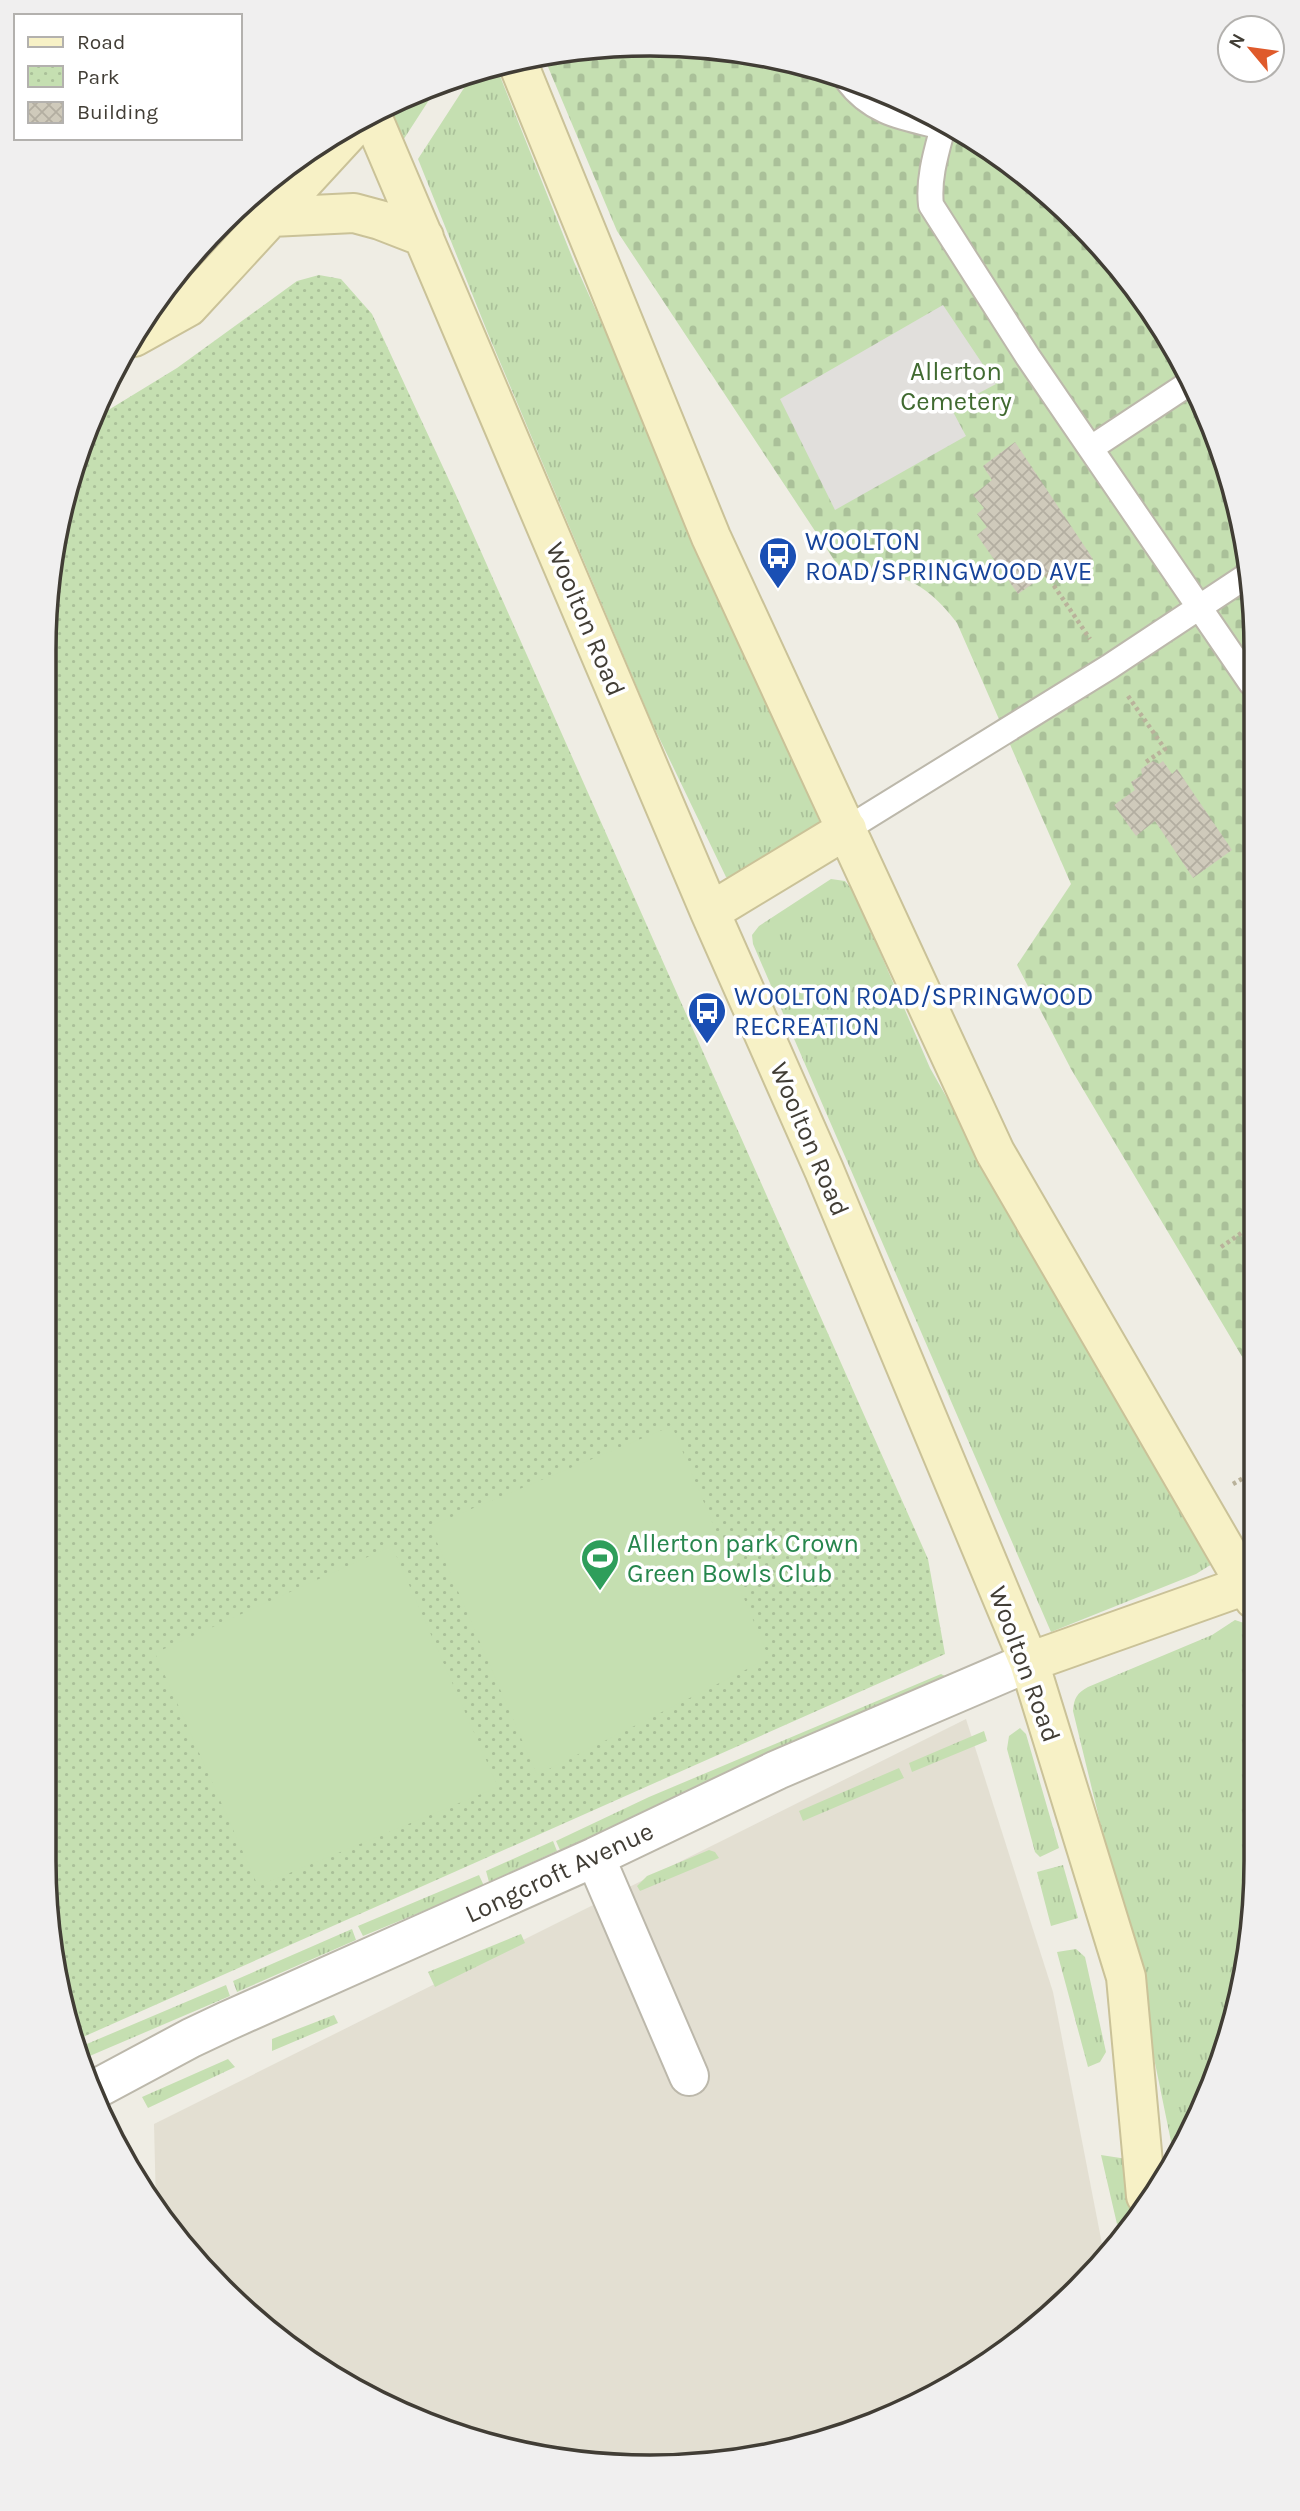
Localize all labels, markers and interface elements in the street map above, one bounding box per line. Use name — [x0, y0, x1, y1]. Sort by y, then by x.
legend — [14, 14, 242, 140]
north arrow — [1216, 14, 1286, 84]
text: Road — [77, 30, 125, 54]
text: N — [1224, 30, 1250, 53]
text: Park — [77, 65, 120, 89]
text: Building — [77, 100, 158, 124]
park label: Allerton Cemetery — [900, 356, 1012, 417]
place label: WOOLTON ROAD/SPRINGWOOD AVE — [805, 526, 1092, 587]
bus stop icon: WOOLTON ROAD/SPRINGWOOD AVE — [757, 535, 799, 590]
street label: Woolton Road — [539, 538, 632, 701]
place label: WOOLTON ROAD/SPRINGWOOD RECREATION — [734, 981, 1093, 1042]
bus stop icon: WOOLTON ROAD/SPRINGWOOD RECREATION — [686, 990, 728, 1045]
street label: Woolton Road — [763, 1058, 856, 1221]
place label: Allerton park Crown Green Bowls Club — [627, 1528, 859, 1589]
sports icon: Allerton park Crown Green Bowls Club — [579, 1537, 621, 1592]
street label: Woolton Road — [982, 1582, 1067, 1746]
street label: Longcroft Avenue — [460, 1815, 658, 1930]

